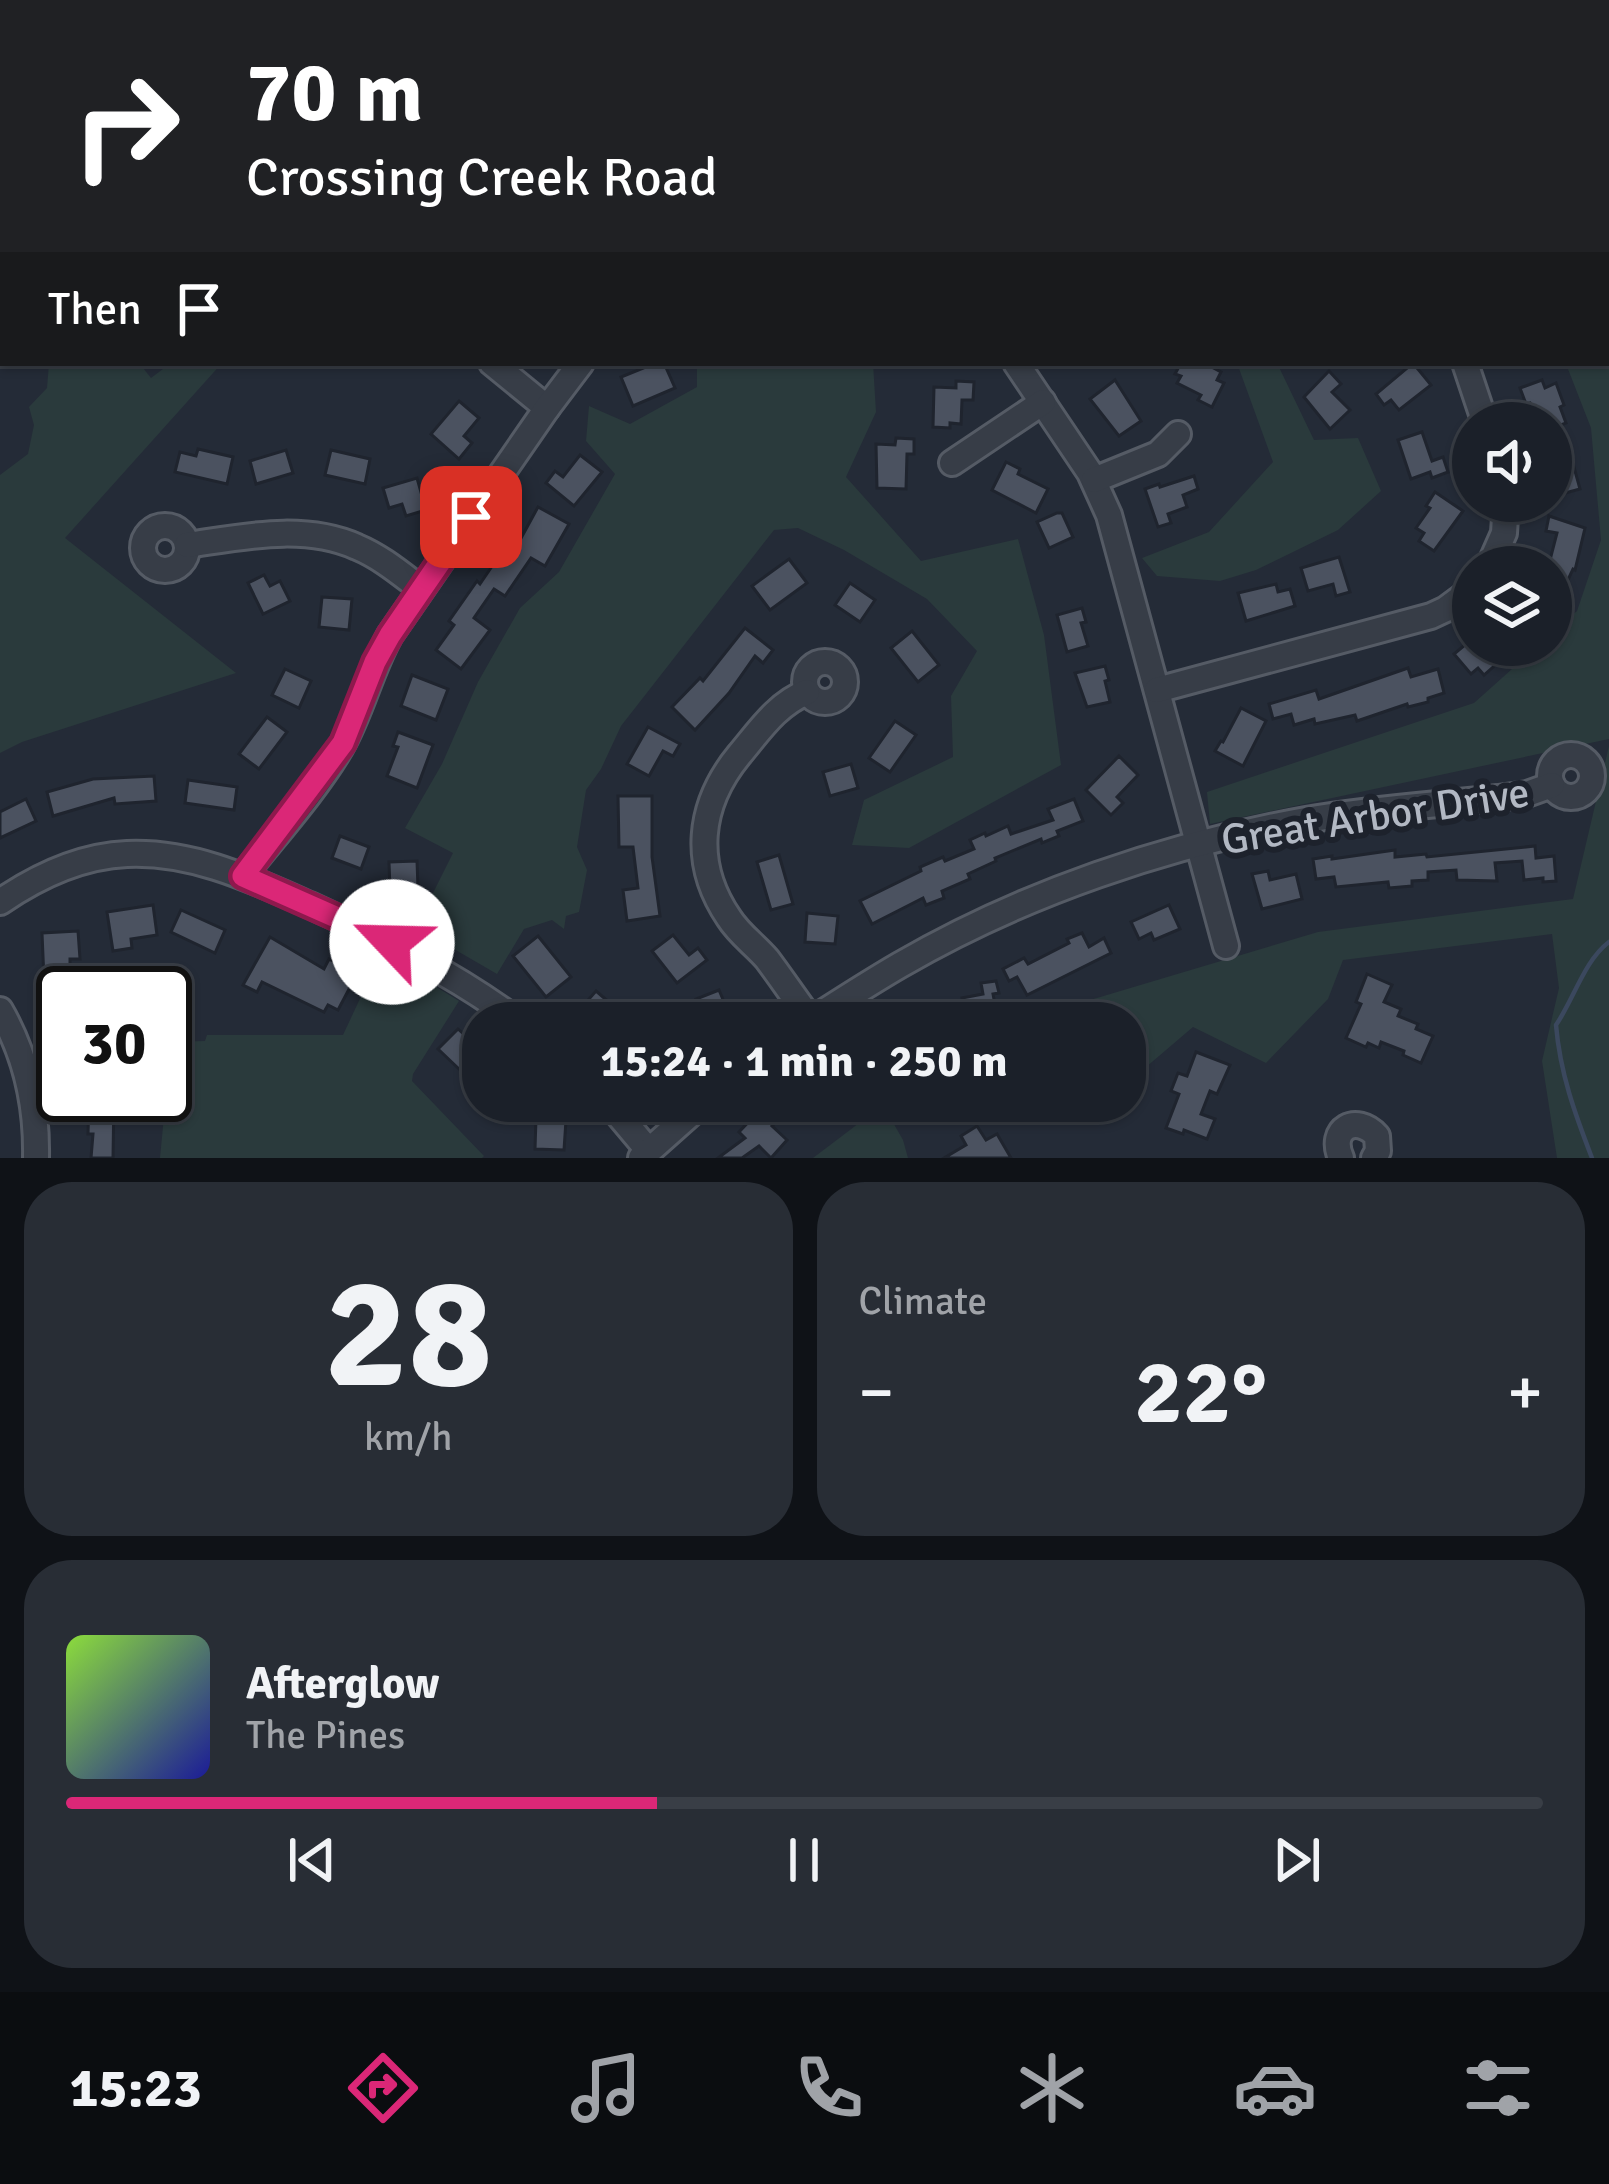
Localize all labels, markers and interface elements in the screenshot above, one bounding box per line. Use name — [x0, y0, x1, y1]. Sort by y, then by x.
text: 70 m — [246, 41, 423, 145]
icon: right — [48, 48, 204, 204]
text: Crossing Creek Road — [246, 144, 718, 211]
icon: arrive — [166, 276, 232, 342]
text: Then — [48, 282, 142, 337]
map controls — [1452, 402, 1572, 666]
button: sound — [1452, 402, 1572, 522]
pin — [420, 466, 522, 568]
icon: arrive — [438, 484, 504, 550]
button: layers — [1452, 546, 1572, 666]
street label: Great Arbor Drive — [1218, 767, 1533, 866]
position arrow — [329, 879, 455, 1005]
speed limit sign: 30 — [36, 966, 192, 1122]
text: 15:24 · 1 min · 250 m — [600, 1034, 1008, 1089]
text: 28 — [324, 1238, 492, 1431]
text: Climate — [859, 1277, 987, 1325]
text: 22° — [1134, 1337, 1267, 1448]
text: − — [859, 1352, 894, 1433]
text: + — [1507, 1352, 1543, 1433]
text: km/h — [364, 1413, 452, 1461]
text: Afterglow — [246, 1656, 439, 1711]
text: The Pines — [246, 1711, 405, 1759]
icon: previous — [279, 1827, 345, 1893]
icon: pause — [771, 1827, 837, 1893]
icon: next — [1264, 1827, 1330, 1893]
icon: directions — [341, 2046, 425, 2130]
icon: music — [564, 2046, 648, 2130]
icon: phone — [787, 2046, 871, 2130]
icon: climate — [1010, 2046, 1094, 2130]
icon: car — [1233, 2046, 1317, 2130]
icon: filters — [1456, 2046, 1540, 2130]
text: 15:23 — [69, 2055, 202, 2122]

